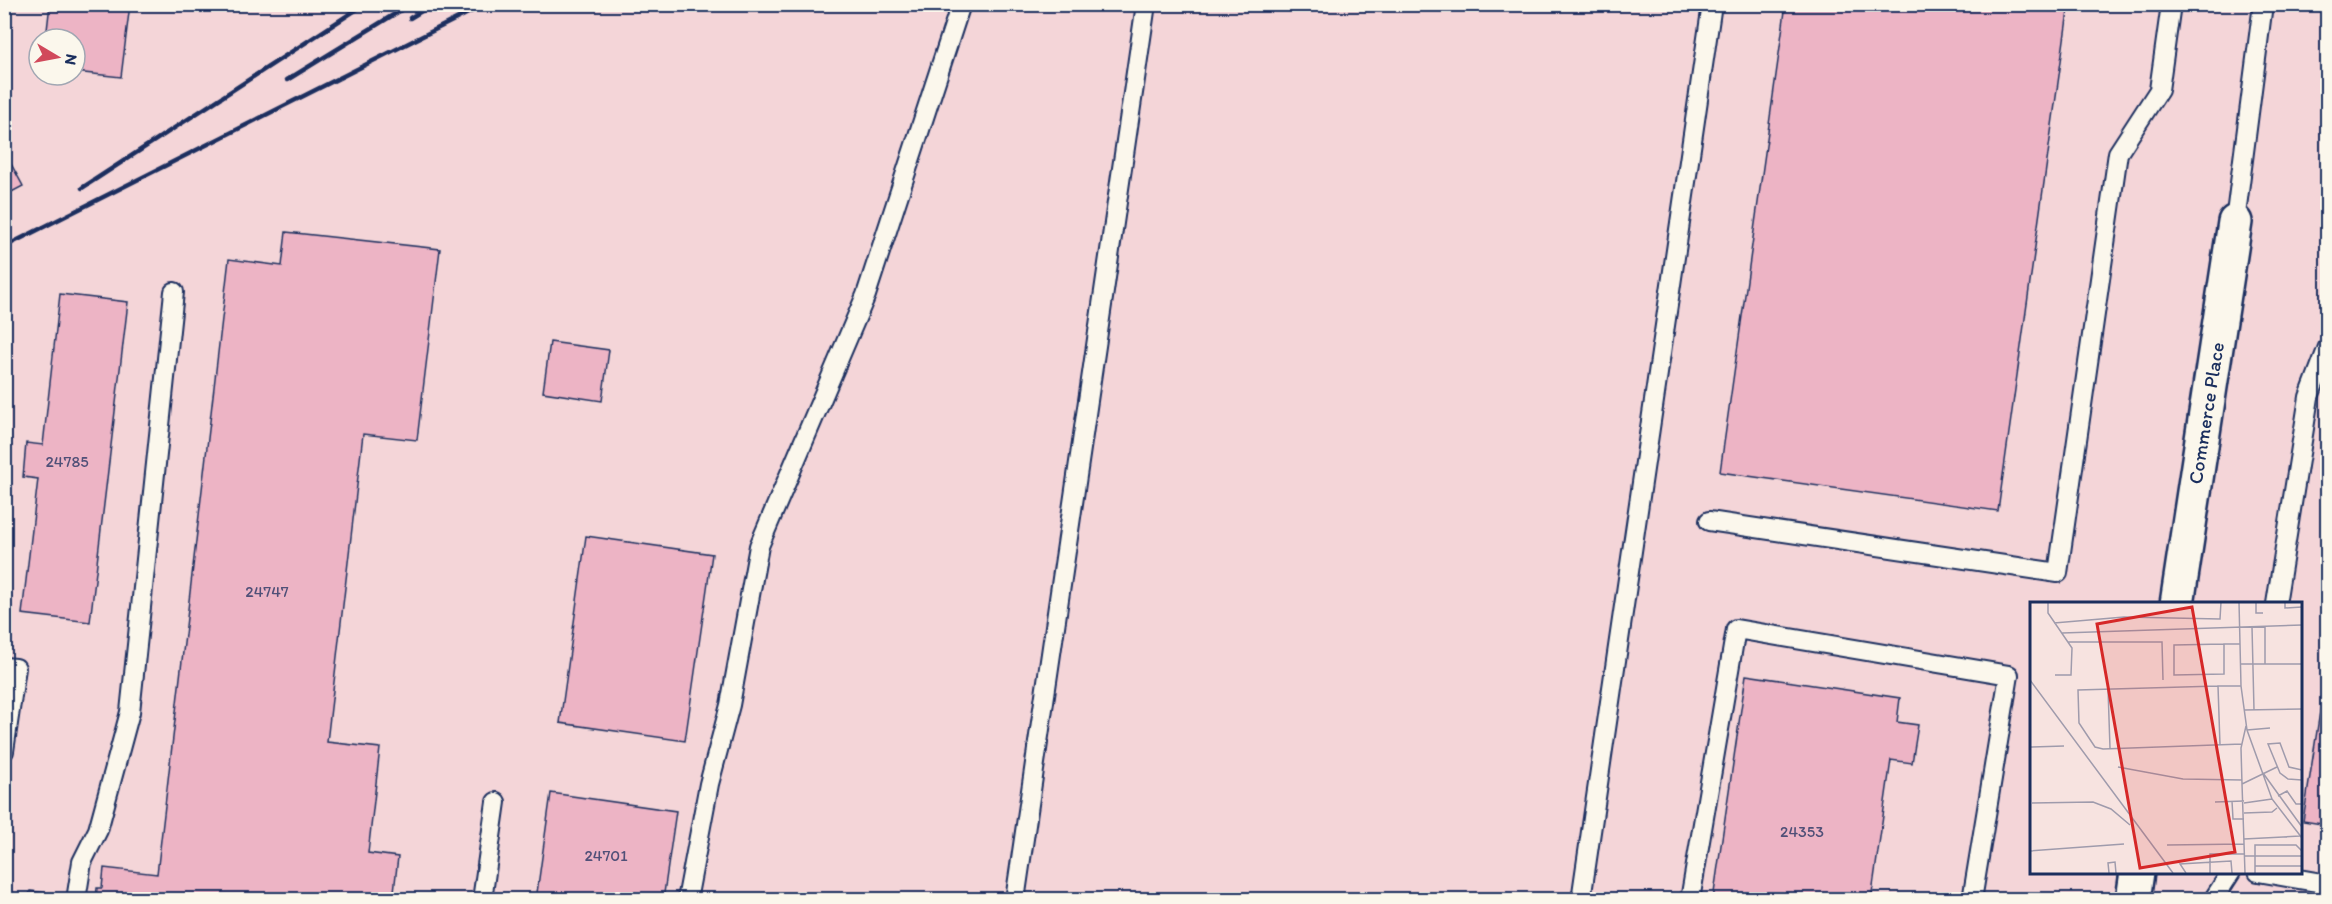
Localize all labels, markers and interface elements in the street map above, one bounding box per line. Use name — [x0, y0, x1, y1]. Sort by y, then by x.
north arrow — [27, 27, 87, 87]
text: N — [61, 53, 82, 66]
street label: Commerce Place — [2183, 340, 2229, 486]
house number: 24785 — [45, 452, 89, 471]
house number: 24747 — [245, 582, 289, 601]
inset map — [2030, 602, 2302, 874]
house number: 24353 — [1780, 822, 1824, 841]
house number: 24701 — [584, 846, 628, 865]

